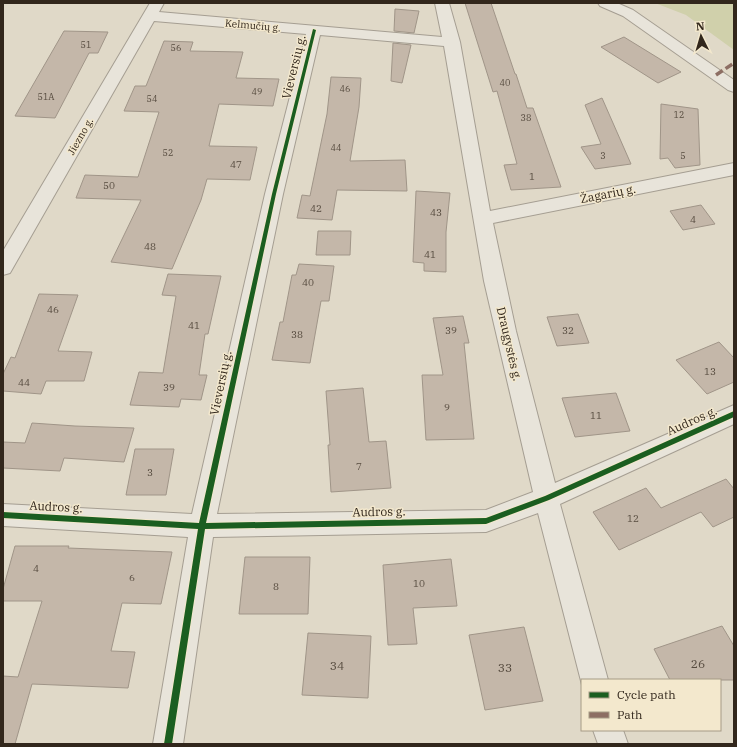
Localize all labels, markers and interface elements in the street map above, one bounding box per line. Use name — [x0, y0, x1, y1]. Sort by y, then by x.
north arrow — [681, 16, 721, 56]
street label: Kelmučių g. — [225, 17, 281, 34]
text: N — [695, 19, 705, 33]
street label: Vieversių g. — [278, 33, 309, 101]
house number: 51 — [81, 39, 91, 50]
house number: 56 — [171, 42, 181, 53]
house number: 40 — [500, 77, 510, 88]
house number: 46 — [340, 83, 350, 94]
house number: 49 — [252, 86, 262, 97]
house number: 51A — [38, 91, 55, 102]
house number: 54 — [147, 93, 157, 104]
house number: 12 — [674, 109, 684, 120]
house number: 38 — [521, 112, 531, 123]
street label: Jiezno g. — [65, 115, 96, 157]
house number: 44 — [331, 142, 341, 153]
house number: 52 — [163, 147, 173, 158]
house number: 3 — [600, 150, 606, 161]
house number: 5 — [680, 150, 686, 161]
house number: 47 — [230, 158, 242, 171]
house number: 1 — [529, 170, 535, 183]
house number: 50 — [103, 179, 115, 192]
street label: Žagarių g. — [579, 181, 637, 206]
house number: 42 — [310, 202, 322, 215]
house number: 43 — [430, 206, 442, 219]
house number: 4 — [690, 213, 696, 226]
house number: 48 — [144, 240, 156, 253]
house number: 41 — [424, 248, 436, 261]
house number: 40 — [302, 276, 314, 289]
house number: 46 — [47, 303, 59, 316]
street label: Draugystės g. — [494, 305, 525, 382]
house number: 41 — [188, 319, 200, 332]
house number: 39 — [445, 324, 457, 337]
house number: 32 — [562, 324, 574, 337]
house number: 38 — [291, 328, 303, 341]
street label: Vieversių g. — [206, 349, 235, 417]
house number: 13 — [704, 365, 716, 378]
house number: 44 — [18, 376, 30, 389]
house number: 39 — [163, 381, 175, 394]
house number: 9 — [444, 401, 450, 414]
street label: Audros g. — [664, 403, 719, 438]
house number: 11 — [590, 409, 602, 422]
house number: 7 — [356, 460, 362, 473]
house number: 3 — [147, 466, 153, 479]
street label: Audros g. — [29, 498, 83, 515]
street label: Audros g. — [352, 504, 406, 519]
house number: 12 — [627, 512, 639, 525]
house number: 4 — [33, 562, 39, 575]
house number: 6 — [129, 571, 135, 584]
house number: 10 — [413, 577, 425, 590]
house number: 8 — [273, 580, 279, 593]
house number: 26 — [691, 656, 705, 671]
house number: 34 — [330, 658, 344, 673]
house number: 33 — [498, 660, 512, 675]
legend — [581, 679, 721, 731]
text: Cycle path — [617, 687, 676, 702]
text: Path — [617, 707, 643, 722]

